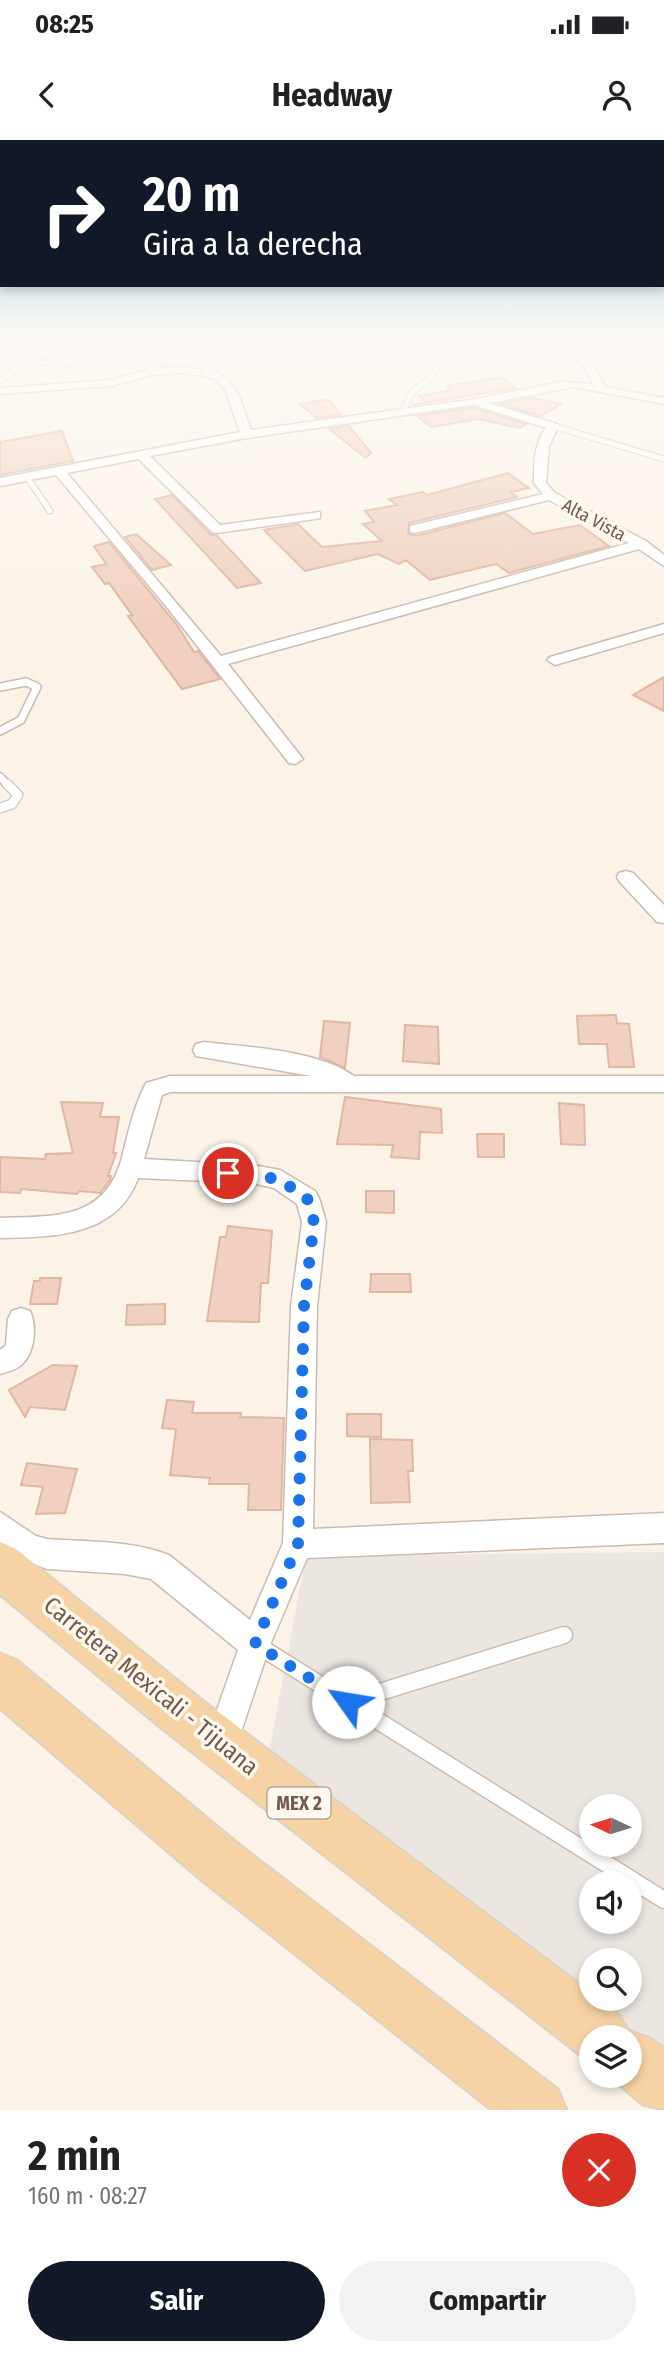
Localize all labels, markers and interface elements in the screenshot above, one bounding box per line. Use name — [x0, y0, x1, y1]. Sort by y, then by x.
text: 08:25 — [35, 9, 94, 40]
icon: back — [28, 76, 66, 114]
text: Headway — [272, 76, 392, 114]
icon: person — [598, 76, 636, 114]
text: 20 m — [143, 165, 240, 224]
icon: right — [28, 168, 119, 259]
text: Gira a la derecha — [143, 225, 363, 263]
street label: Alta Vista — [558, 494, 630, 546]
pin — [198, 1143, 258, 1203]
icon: arrive — [209, 1154, 247, 1192]
street label: Carretera Mexicali - Tijuana — [38, 1591, 264, 1781]
position arrow — [311, 1665, 385, 1739]
road number: MEX 2 — [268, 1788, 330, 1819]
north arrow — [579, 1794, 642, 1857]
map controls — [579, 1794, 642, 2088]
button: sound — [579, 1871, 642, 1934]
button: search — [579, 1948, 642, 2011]
button: layers — [579, 2025, 642, 2088]
text: 2 min — [28, 2131, 121, 2181]
button: close — [562, 2133, 636, 2207]
text: 160 m · 08:27 — [28, 2182, 147, 2210]
button: Salir — [28, 2261, 325, 2341]
button: Compartir — [339, 2261, 636, 2341]

